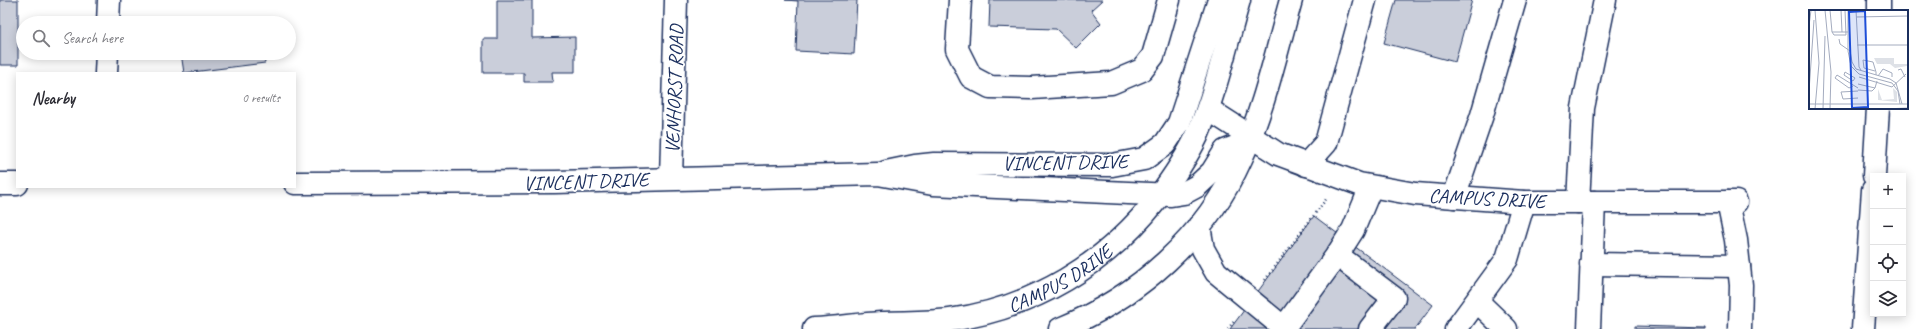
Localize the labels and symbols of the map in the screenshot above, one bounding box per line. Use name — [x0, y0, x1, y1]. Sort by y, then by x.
inset map — [1809, 10, 1908, 109]
street label: VENHORST ROAD — [660, 23, 689, 154]
street label: VINCENT DRIVE — [1002, 149, 1130, 176]
street label: VINCENT DRIVE — [523, 167, 652, 196]
street label: CAMPUS DRIVE — [1428, 183, 1548, 214]
street label: CAMPUS DRIVE — [1005, 238, 1119, 318]

